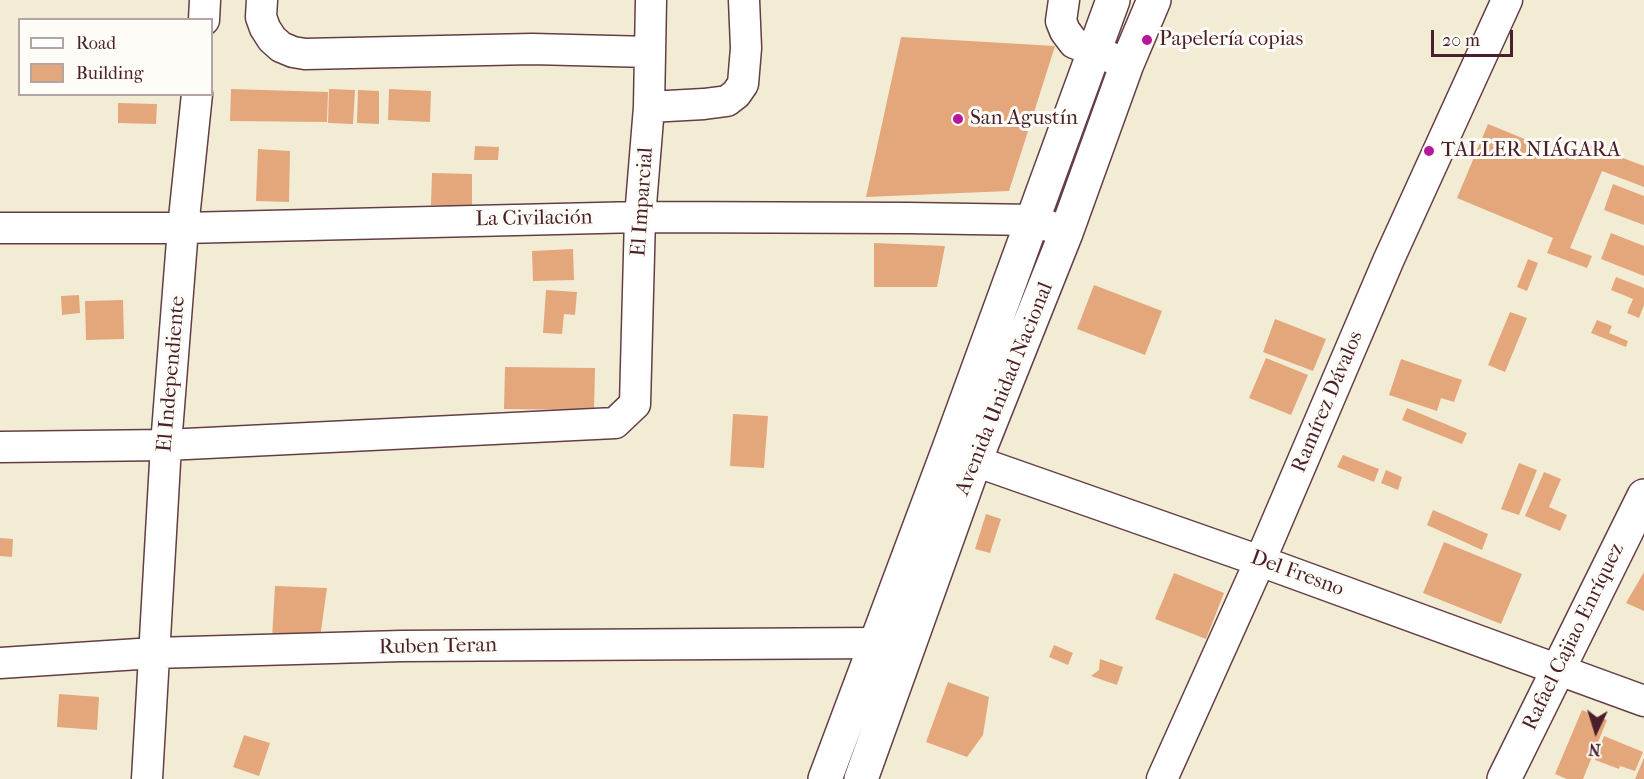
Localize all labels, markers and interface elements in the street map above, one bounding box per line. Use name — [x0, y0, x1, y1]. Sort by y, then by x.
legend — [18, 18, 213, 96]
scale bar — [1434, 18, 1516, 56]
place label: Papelería copias — [1159, 27, 1303, 53]
text: 20 m — [1442, 30, 1480, 51]
text: Road — [76, 33, 116, 54]
marker: Papelería copias — [1140, 33, 1154, 47]
text: Building — [76, 63, 143, 84]
place label: San Agustín — [970, 106, 1078, 132]
marker: San Agustín — [951, 112, 965, 126]
place label: TALLER NIÁGARA — [1441, 138, 1621, 164]
marker: TALLER NIÁGARA — [1422, 144, 1436, 158]
street label: El Imparcial — [627, 146, 659, 258]
street label: La Civilación — [475, 205, 593, 233]
street label: Avenida Unidad Nacional — [951, 279, 1059, 499]
street label: El Independiente — [153, 295, 191, 453]
street label: Ramírez Dávalos — [1287, 327, 1369, 477]
street label: Rafael Cajiao Enríquez — [1518, 539, 1630, 735]
street label: Del Fresno — [1247, 545, 1347, 603]
street label: Ruben Teran — [379, 633, 497, 661]
north arrow — [1566, 701, 1626, 761]
text: N — [1588, 740, 1601, 759]

